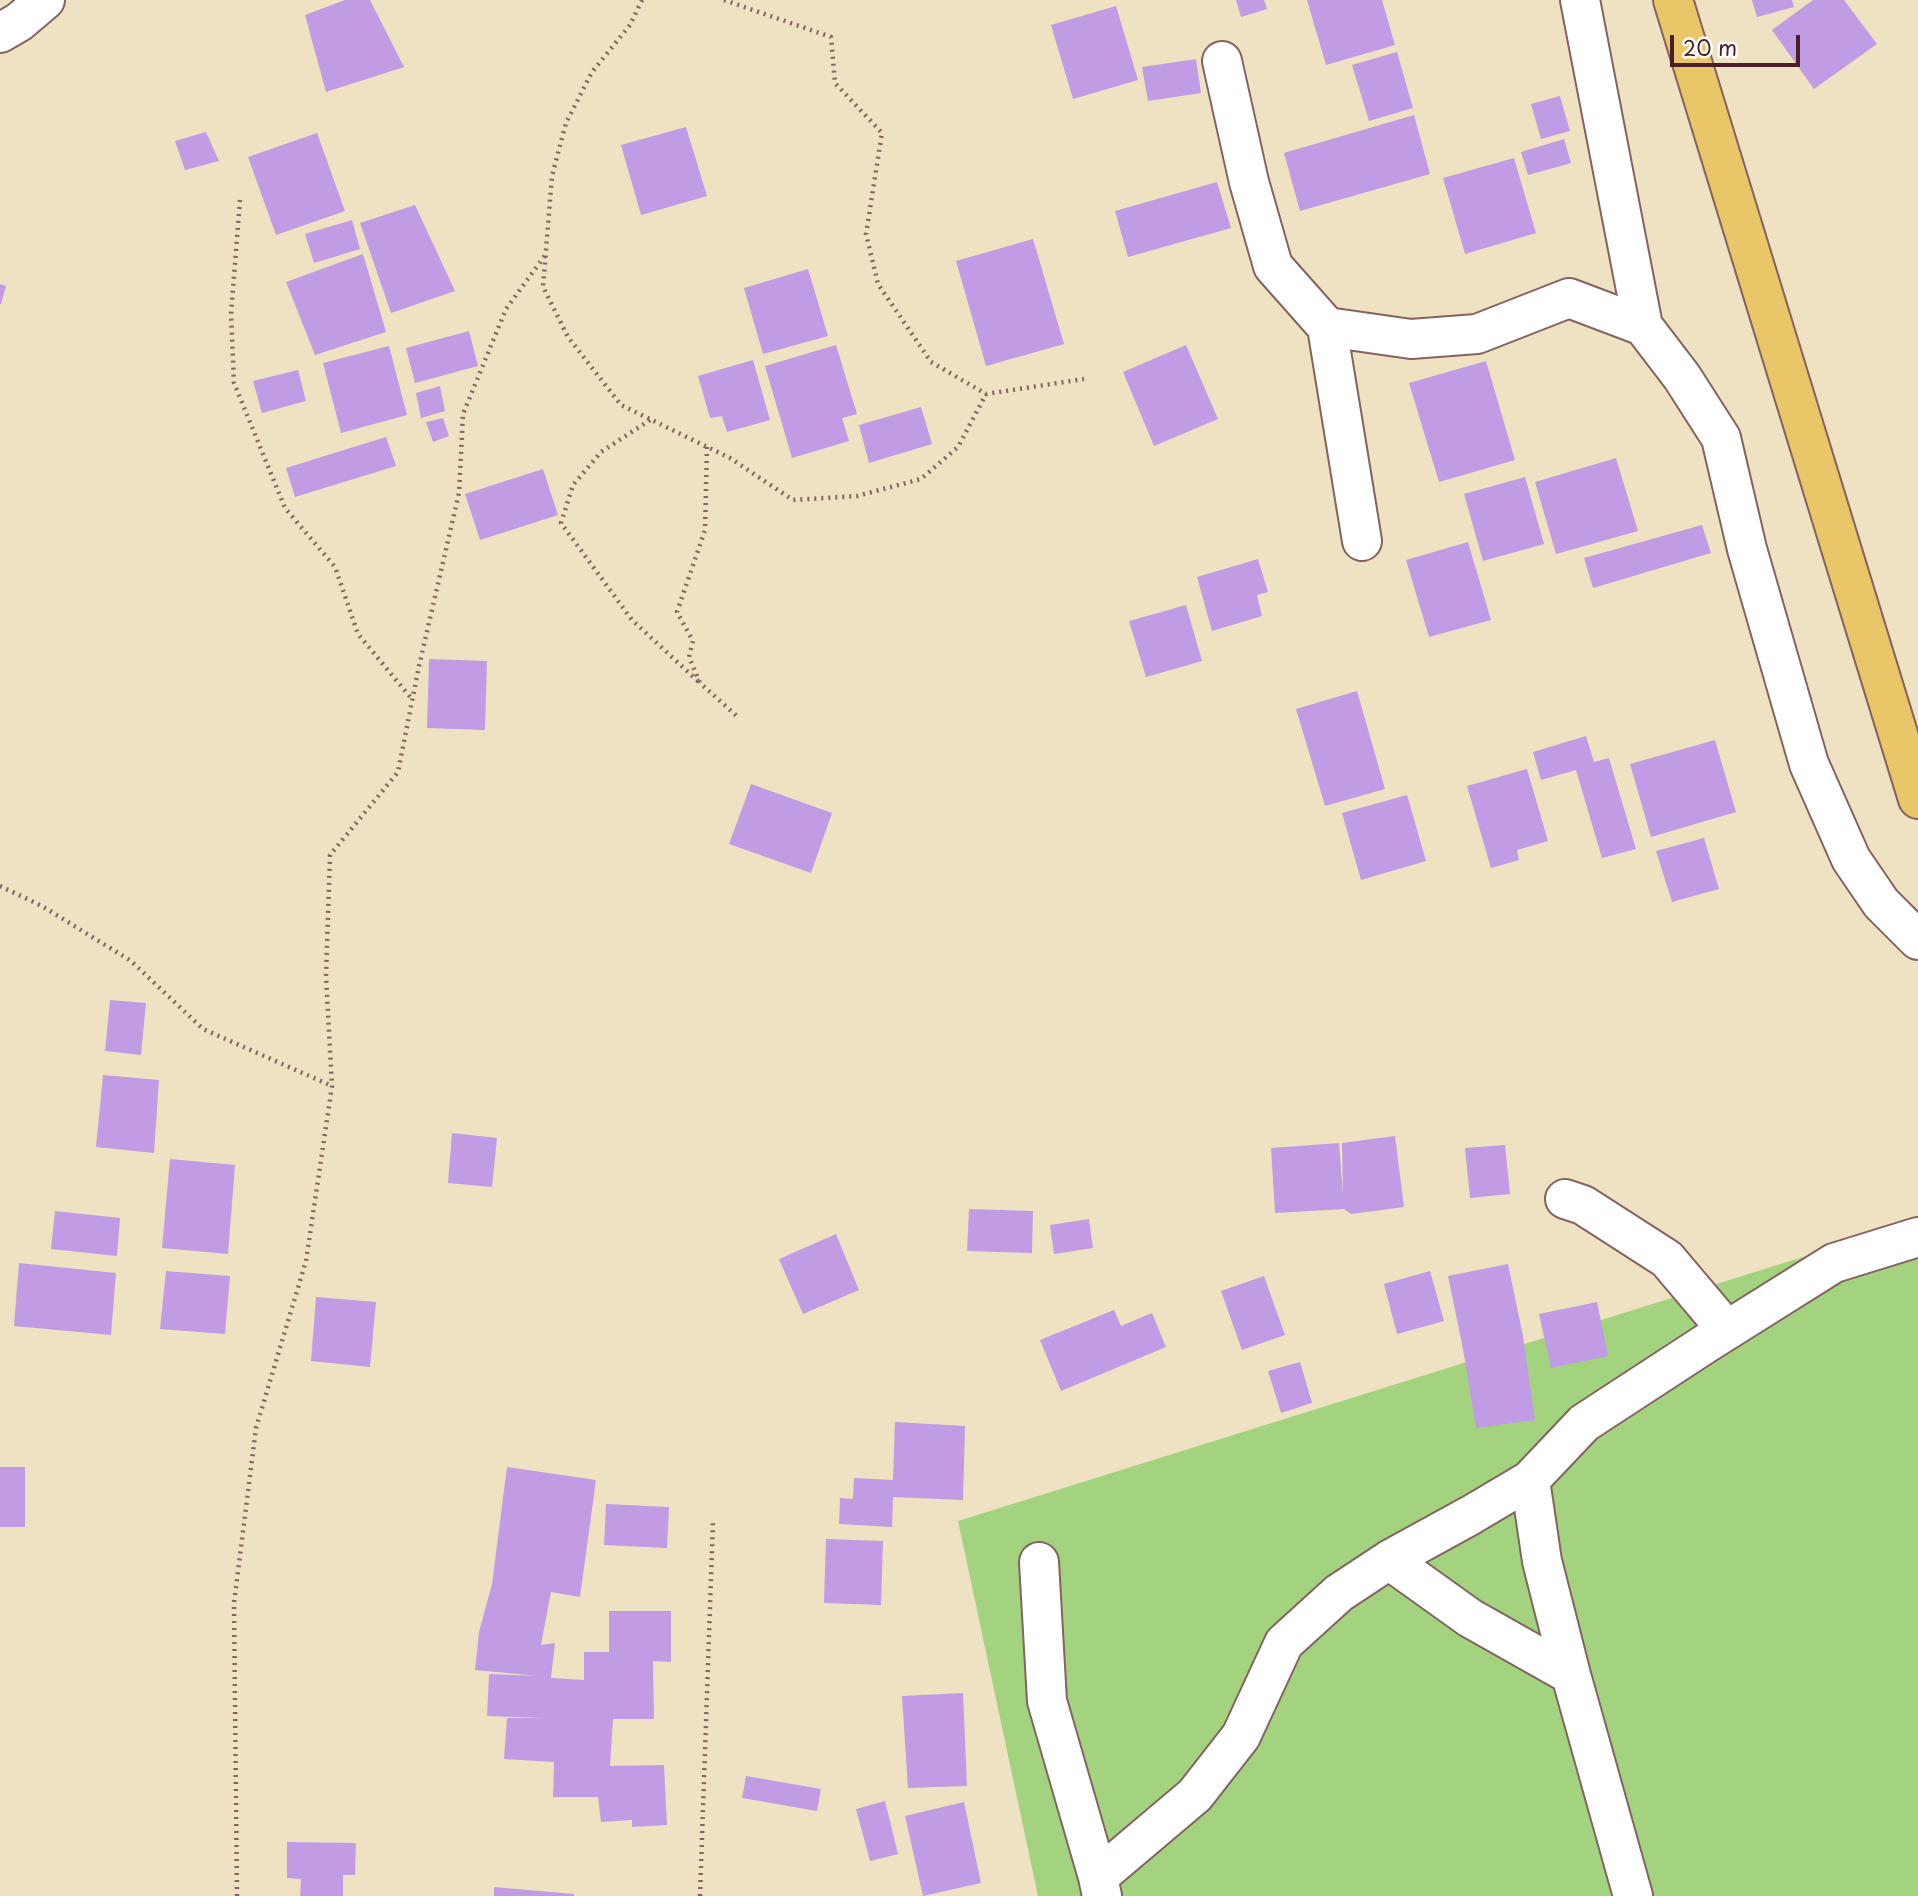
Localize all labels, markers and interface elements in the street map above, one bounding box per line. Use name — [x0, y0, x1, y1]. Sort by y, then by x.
scale bar — [1673, 21, 1802, 65]
text: 20 m — [1683, 31, 1737, 63]

